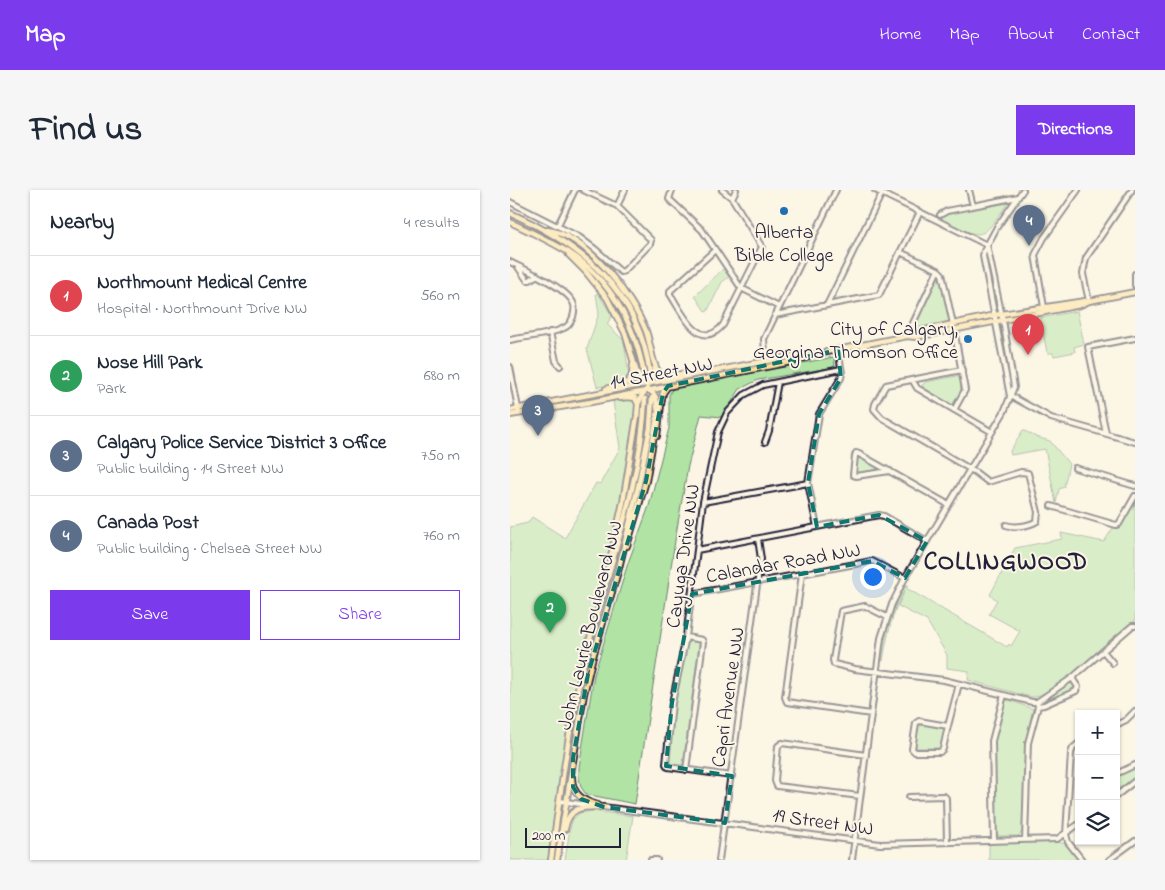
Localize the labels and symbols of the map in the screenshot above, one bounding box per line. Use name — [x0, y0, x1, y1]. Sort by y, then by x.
marker: Alberta Bible College — [778, 205, 790, 217]
pin: 4 — [1013, 205, 1045, 246]
place label: Alberta Bible College — [734, 219, 833, 272]
pin: 1 — [1012, 314, 1044, 355]
place label: City of Calgary, Georgina Thomson Office — [753, 316, 958, 369]
marker: City of Calgary, Georgina Thomson Office — [962, 333, 974, 345]
street label: 14 Street NW — [608, 350, 715, 399]
pin: 3 — [522, 395, 554, 436]
street label: Cayuga Drive NW — [660, 483, 710, 630]
street label: John Laurie Boulevard NW — [551, 518, 631, 733]
street label: Calandar Road NW — [704, 537, 863, 592]
district label: COLLINGWOOD — [924, 545, 1088, 581]
your location — [860, 564, 886, 590]
pin: 2 — [534, 592, 566, 633]
street label: Capri Avenue NW — [705, 625, 754, 769]
street label: 19 Street NW — [770, 802, 875, 845]
scale bar — [525, 825, 621, 848]

